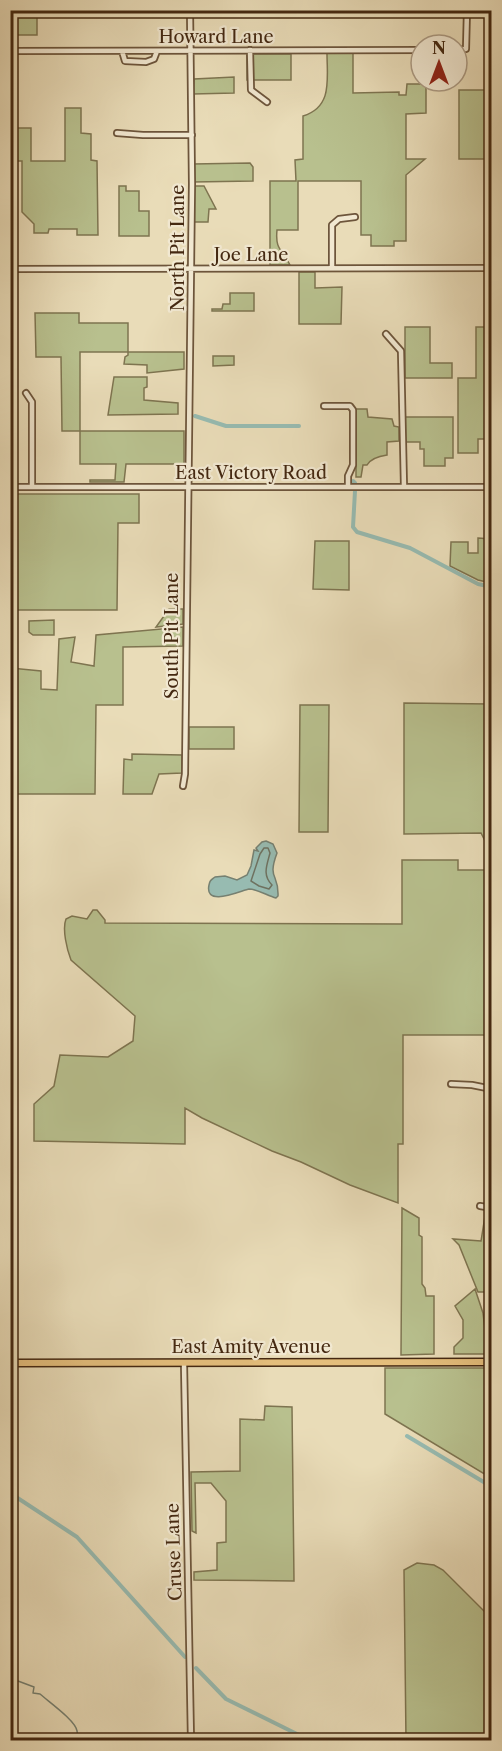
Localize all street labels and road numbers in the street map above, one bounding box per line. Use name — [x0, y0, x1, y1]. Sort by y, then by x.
street label: Howard Lane — [158, 26, 274, 48]
street label: North Pit Lane — [167, 185, 189, 311]
street label: Joe Lane — [211, 244, 288, 266]
street label: East Victory Road — [175, 462, 327, 484]
street label: South Pit Lane — [161, 573, 183, 699]
street label: East Amity Avenue — [171, 1336, 331, 1358]
street label: Cruse Lane — [161, 1503, 187, 1601]

